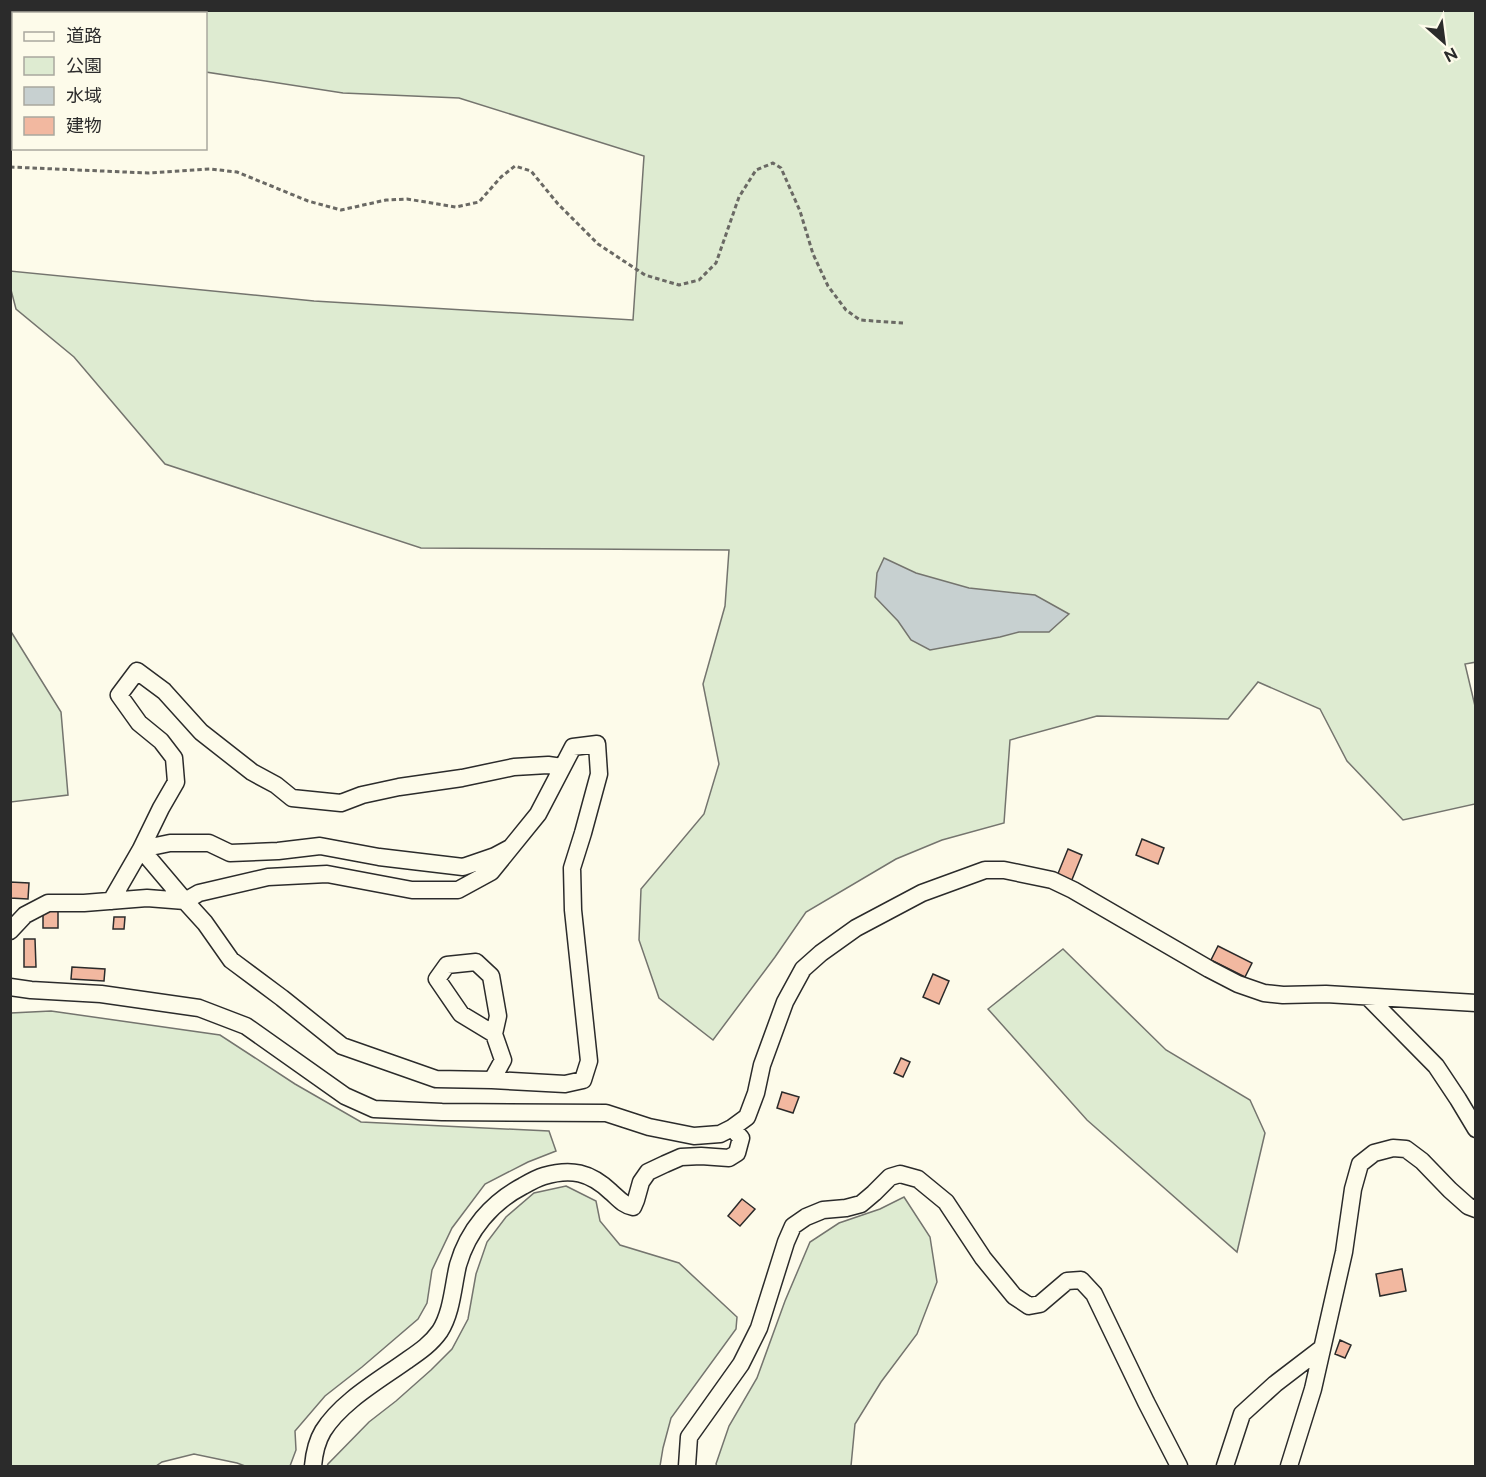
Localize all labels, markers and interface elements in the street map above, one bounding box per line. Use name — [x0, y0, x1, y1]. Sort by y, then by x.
legend — [12, 12, 207, 150]
north arrow — [1414, 12, 1474, 72]
text: 道路 — [66, 25, 102, 46]
text: N — [1441, 44, 1461, 66]
text: 公園 — [66, 55, 102, 76]
text: 水域 — [66, 85, 102, 106]
text: 建物 — [66, 115, 102, 136]

